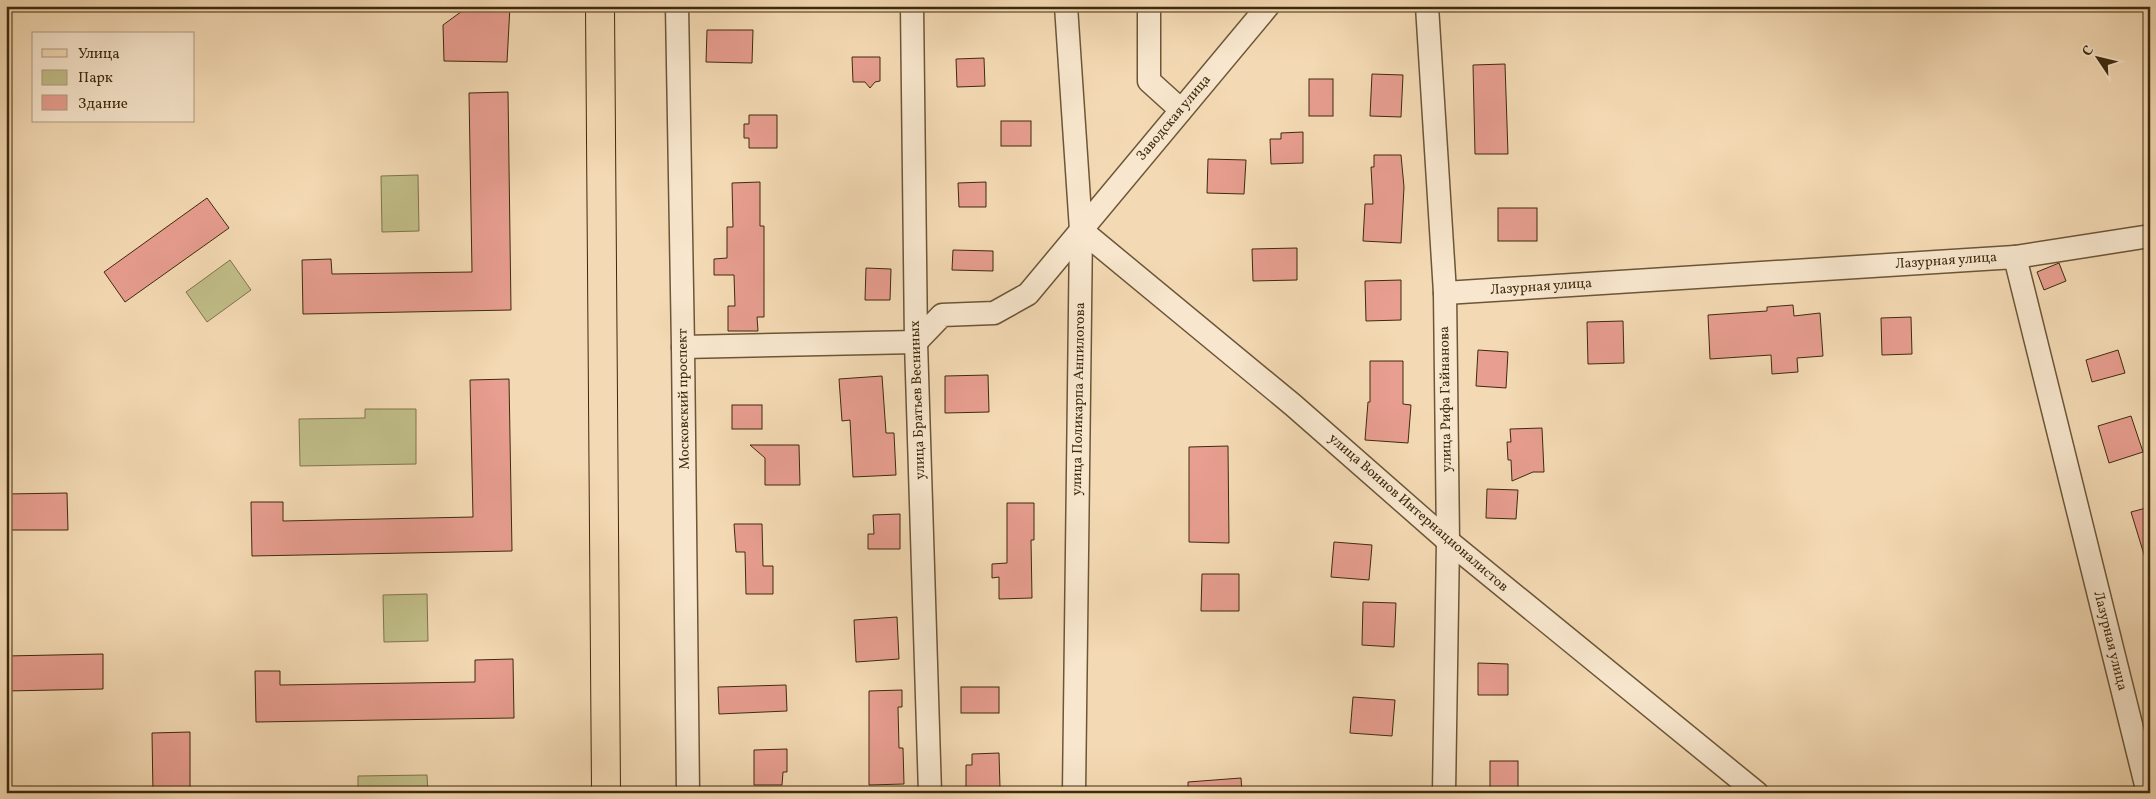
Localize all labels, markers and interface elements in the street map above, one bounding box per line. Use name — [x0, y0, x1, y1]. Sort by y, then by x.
legend — [32, 32, 195, 122]
north arrow — [2074, 32, 2124, 82]
text: С — [2078, 42, 2099, 61]
text: Улица — [78, 44, 120, 65]
text: Парк — [78, 68, 113, 89]
street label: Заводская улица — [1132, 71, 1216, 165]
text: Здание — [78, 94, 128, 115]
street label: Лазурная улица — [1894, 248, 1998, 274]
street label: Лазурная улица — [1489, 274, 1593, 300]
street label: улица Поликарпа Анпилогова — [1068, 302, 1090, 496]
street label: улица Братьев Весниных — [906, 320, 930, 480]
street label: улица Рифа Гайнанова — [1435, 326, 1457, 472]
street label: Московский проспект — [673, 328, 695, 470]
street label: улица Воинов Интернационалистов — [1324, 429, 1512, 597]
street label: Лазурная улица — [2088, 589, 2132, 693]

